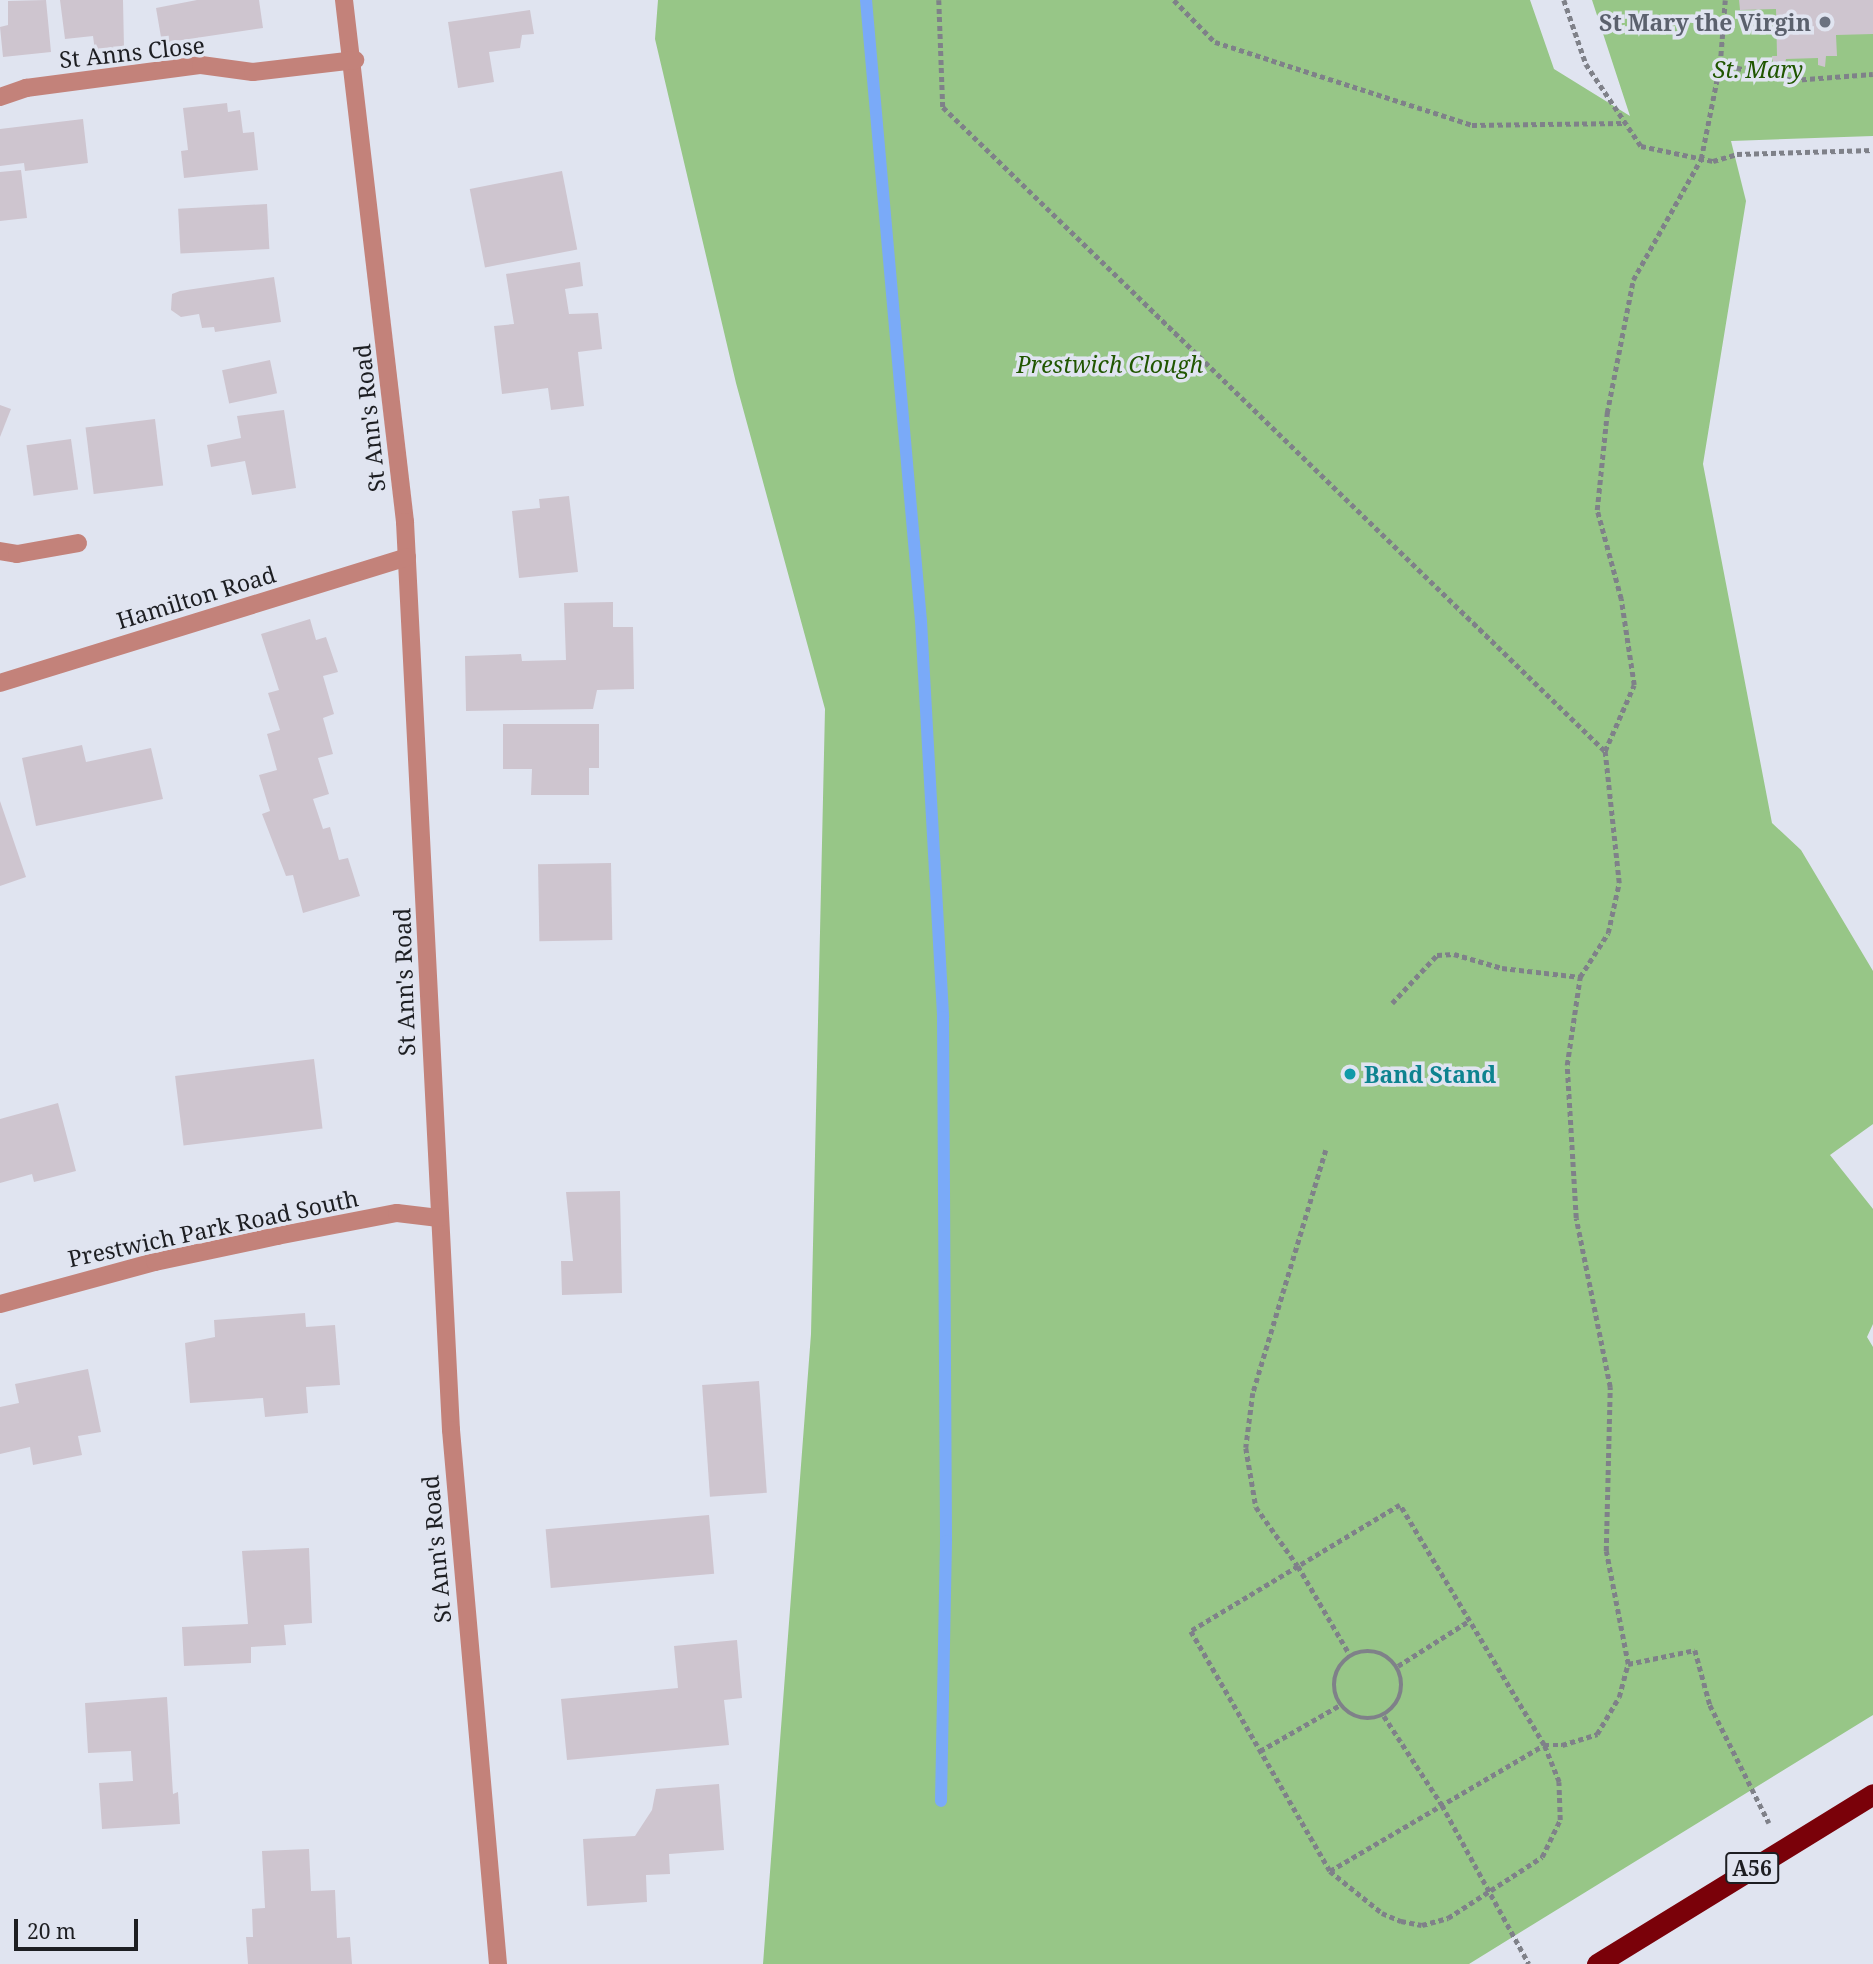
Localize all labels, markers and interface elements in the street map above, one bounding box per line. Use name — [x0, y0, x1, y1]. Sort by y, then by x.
place label: St Mary the Virgin — [1599, 8, 1811, 36]
marker: St Mary the Virgin — [1817, 14, 1833, 30]
street label: St Anns Close — [58, 31, 206, 73]
park label: St. Mary — [1713, 55, 1803, 83]
street label: St Ann's Road — [348, 343, 390, 493]
park label: Prestwich Clough — [1017, 350, 1203, 378]
street label: Hamilton Road — [113, 560, 279, 634]
street label: St Ann's Road — [388, 907, 420, 1057]
place label: Band Stand — [1364, 1060, 1496, 1088]
marker: Band Stand — [1342, 1066, 1358, 1082]
street label: Prestwich Park Road South — [65, 1184, 361, 1272]
street label: St Ann's Road — [416, 1474, 456, 1624]
road number: A56 — [1724, 1850, 1780, 1885]
scale bar — [18, 1904, 142, 1948]
text: 20 m — [27, 1917, 76, 1945]

